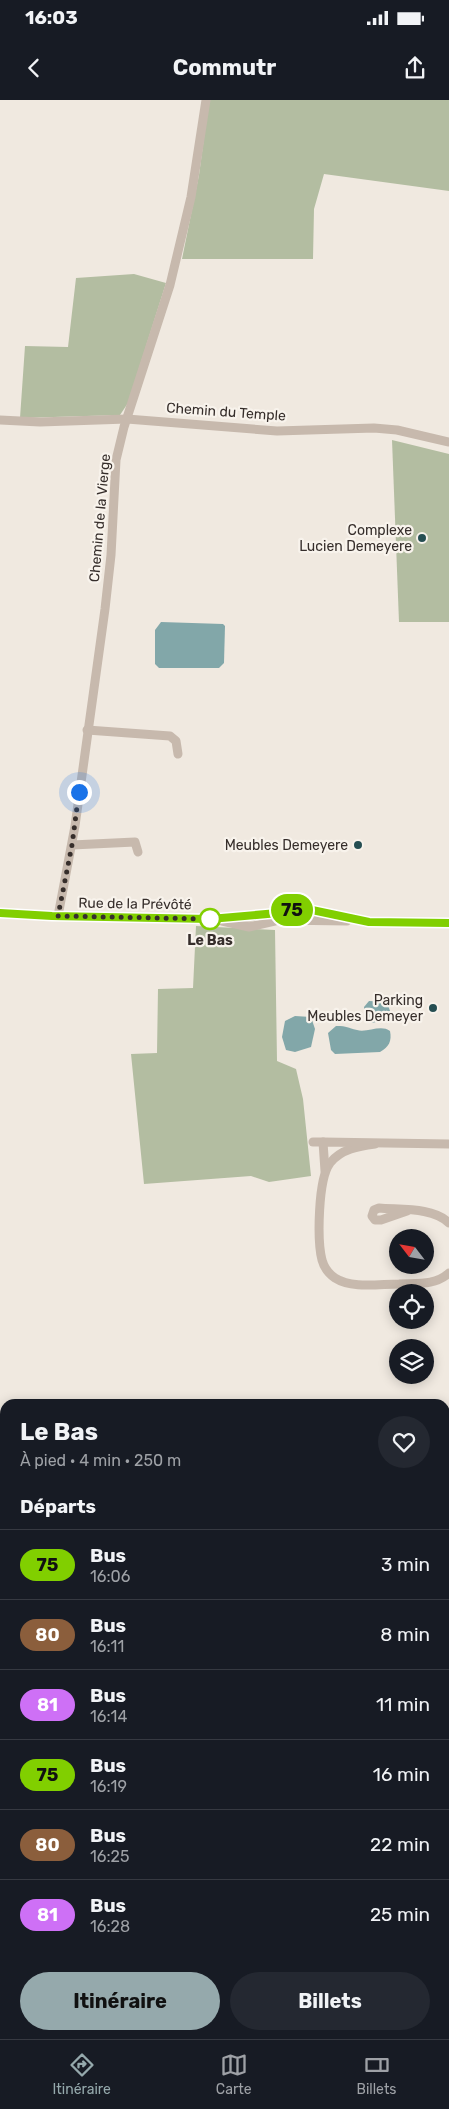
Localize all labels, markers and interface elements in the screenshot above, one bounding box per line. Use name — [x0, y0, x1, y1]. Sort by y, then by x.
text: 16:03 — [25, 6, 78, 29]
icon: back — [20, 54, 48, 82]
text: Commutr — [173, 54, 276, 81]
icon: share — [401, 54, 429, 82]
street label: Chemin du Temple — [166, 399, 287, 425]
street label: Chemin de la Vierge — [86, 453, 114, 583]
place label: Complexe Lucien Demeyere — [299, 522, 412, 555]
marker: Complexe Lucien Demeyere — [416, 532, 428, 544]
your location — [67, 780, 92, 805]
place label: Meubles Demeyere — [225, 837, 348, 854]
marker: Meubles Demeyere — [352, 839, 364, 851]
line badge: 75 — [270, 894, 314, 926]
street label: Rue de la Prévôté — [78, 895, 192, 913]
text: 75 — [281, 899, 303, 921]
marker: Le Bas — [199, 908, 221, 930]
place label: Le Bas — [187, 932, 233, 949]
place label: Parking Meubles Demeyer — [307, 992, 424, 1025]
marker: Parking Meubles Demeyer — [427, 1002, 439, 1014]
north arrow — [389, 1229, 434, 1274]
map controls — [389, 1229, 434, 1384]
button: locate — [389, 1284, 434, 1329]
button: layers — [389, 1339, 434, 1384]
button: heart — [378, 1416, 430, 1468]
text: Le Bas — [20, 1418, 98, 1446]
text: À pied · 4 min · 250 m — [20, 1451, 181, 1470]
text: Départs — [20, 1495, 96, 1518]
text: Bus — [90, 1544, 126, 1567]
text: 3 min — [381, 1553, 430, 1576]
text: 75 — [37, 1554, 58, 1576]
text: 16:06 — [90, 1567, 130, 1586]
text: Bus — [90, 1614, 126, 1637]
text: 8 min — [380, 1623, 430, 1646]
text: 80 — [35, 1624, 60, 1646]
text: 16:11 — [90, 1637, 124, 1656]
text: Bus — [90, 1684, 126, 1707]
text: 11 min — [376, 1693, 430, 1716]
text: 81 — [37, 1694, 58, 1716]
text: 16:14 — [90, 1707, 127, 1726]
text: Bus — [90, 1754, 126, 1777]
text: 16 min — [373, 1763, 430, 1786]
text: 75 — [37, 1764, 58, 1786]
text: 16:19 — [90, 1777, 127, 1796]
text: Bus — [90, 1824, 126, 1847]
text: 22 min — [370, 1833, 430, 1856]
text: 80 — [35, 1834, 60, 1856]
text: 16:25 — [90, 1847, 130, 1866]
text: Bus — [90, 1894, 126, 1917]
text: 25 min — [370, 1903, 430, 1926]
text: 81 — [37, 1904, 58, 1926]
text: 16:28 — [90, 1917, 130, 1936]
button: Itinéraire — [20, 1972, 220, 2030]
button: Billets — [230, 1972, 430, 2030]
tab: Itinéraire — [53, 2051, 111, 2098]
tab: Carte — [216, 2051, 252, 2098]
tab: Billets — [357, 2051, 397, 2098]

